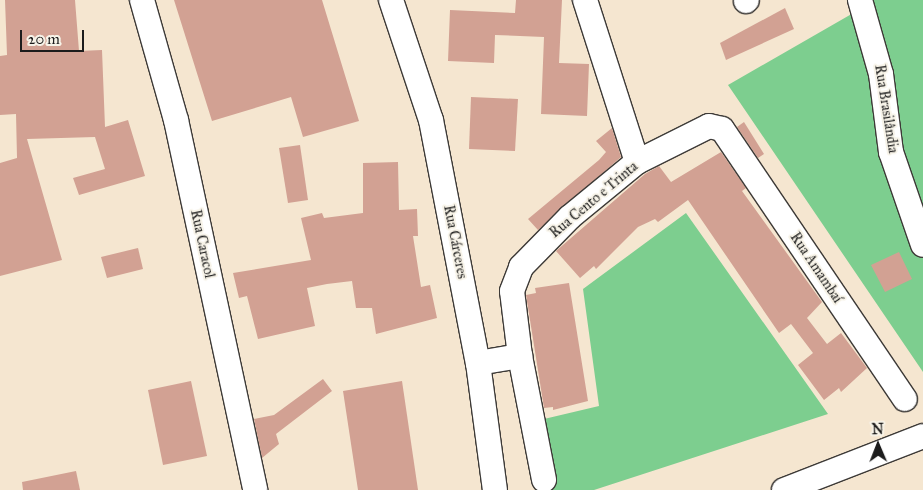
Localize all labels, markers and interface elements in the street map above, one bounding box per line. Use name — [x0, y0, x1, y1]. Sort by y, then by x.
scale bar — [22, 20, 86, 52]
text: 20 m — [28, 30, 60, 48]
street label: Rua Brasilândia — [871, 63, 901, 155]
street label: Rua Cento e Trinta — [547, 158, 641, 242]
street label: Rua Cárceres — [440, 204, 470, 280]
street label: Rua Caracol — [187, 208, 217, 280]
street label: Rua Amambaí — [786, 230, 846, 306]
north arrow — [853, 420, 903, 470]
text: N — [872, 421, 884, 438]

